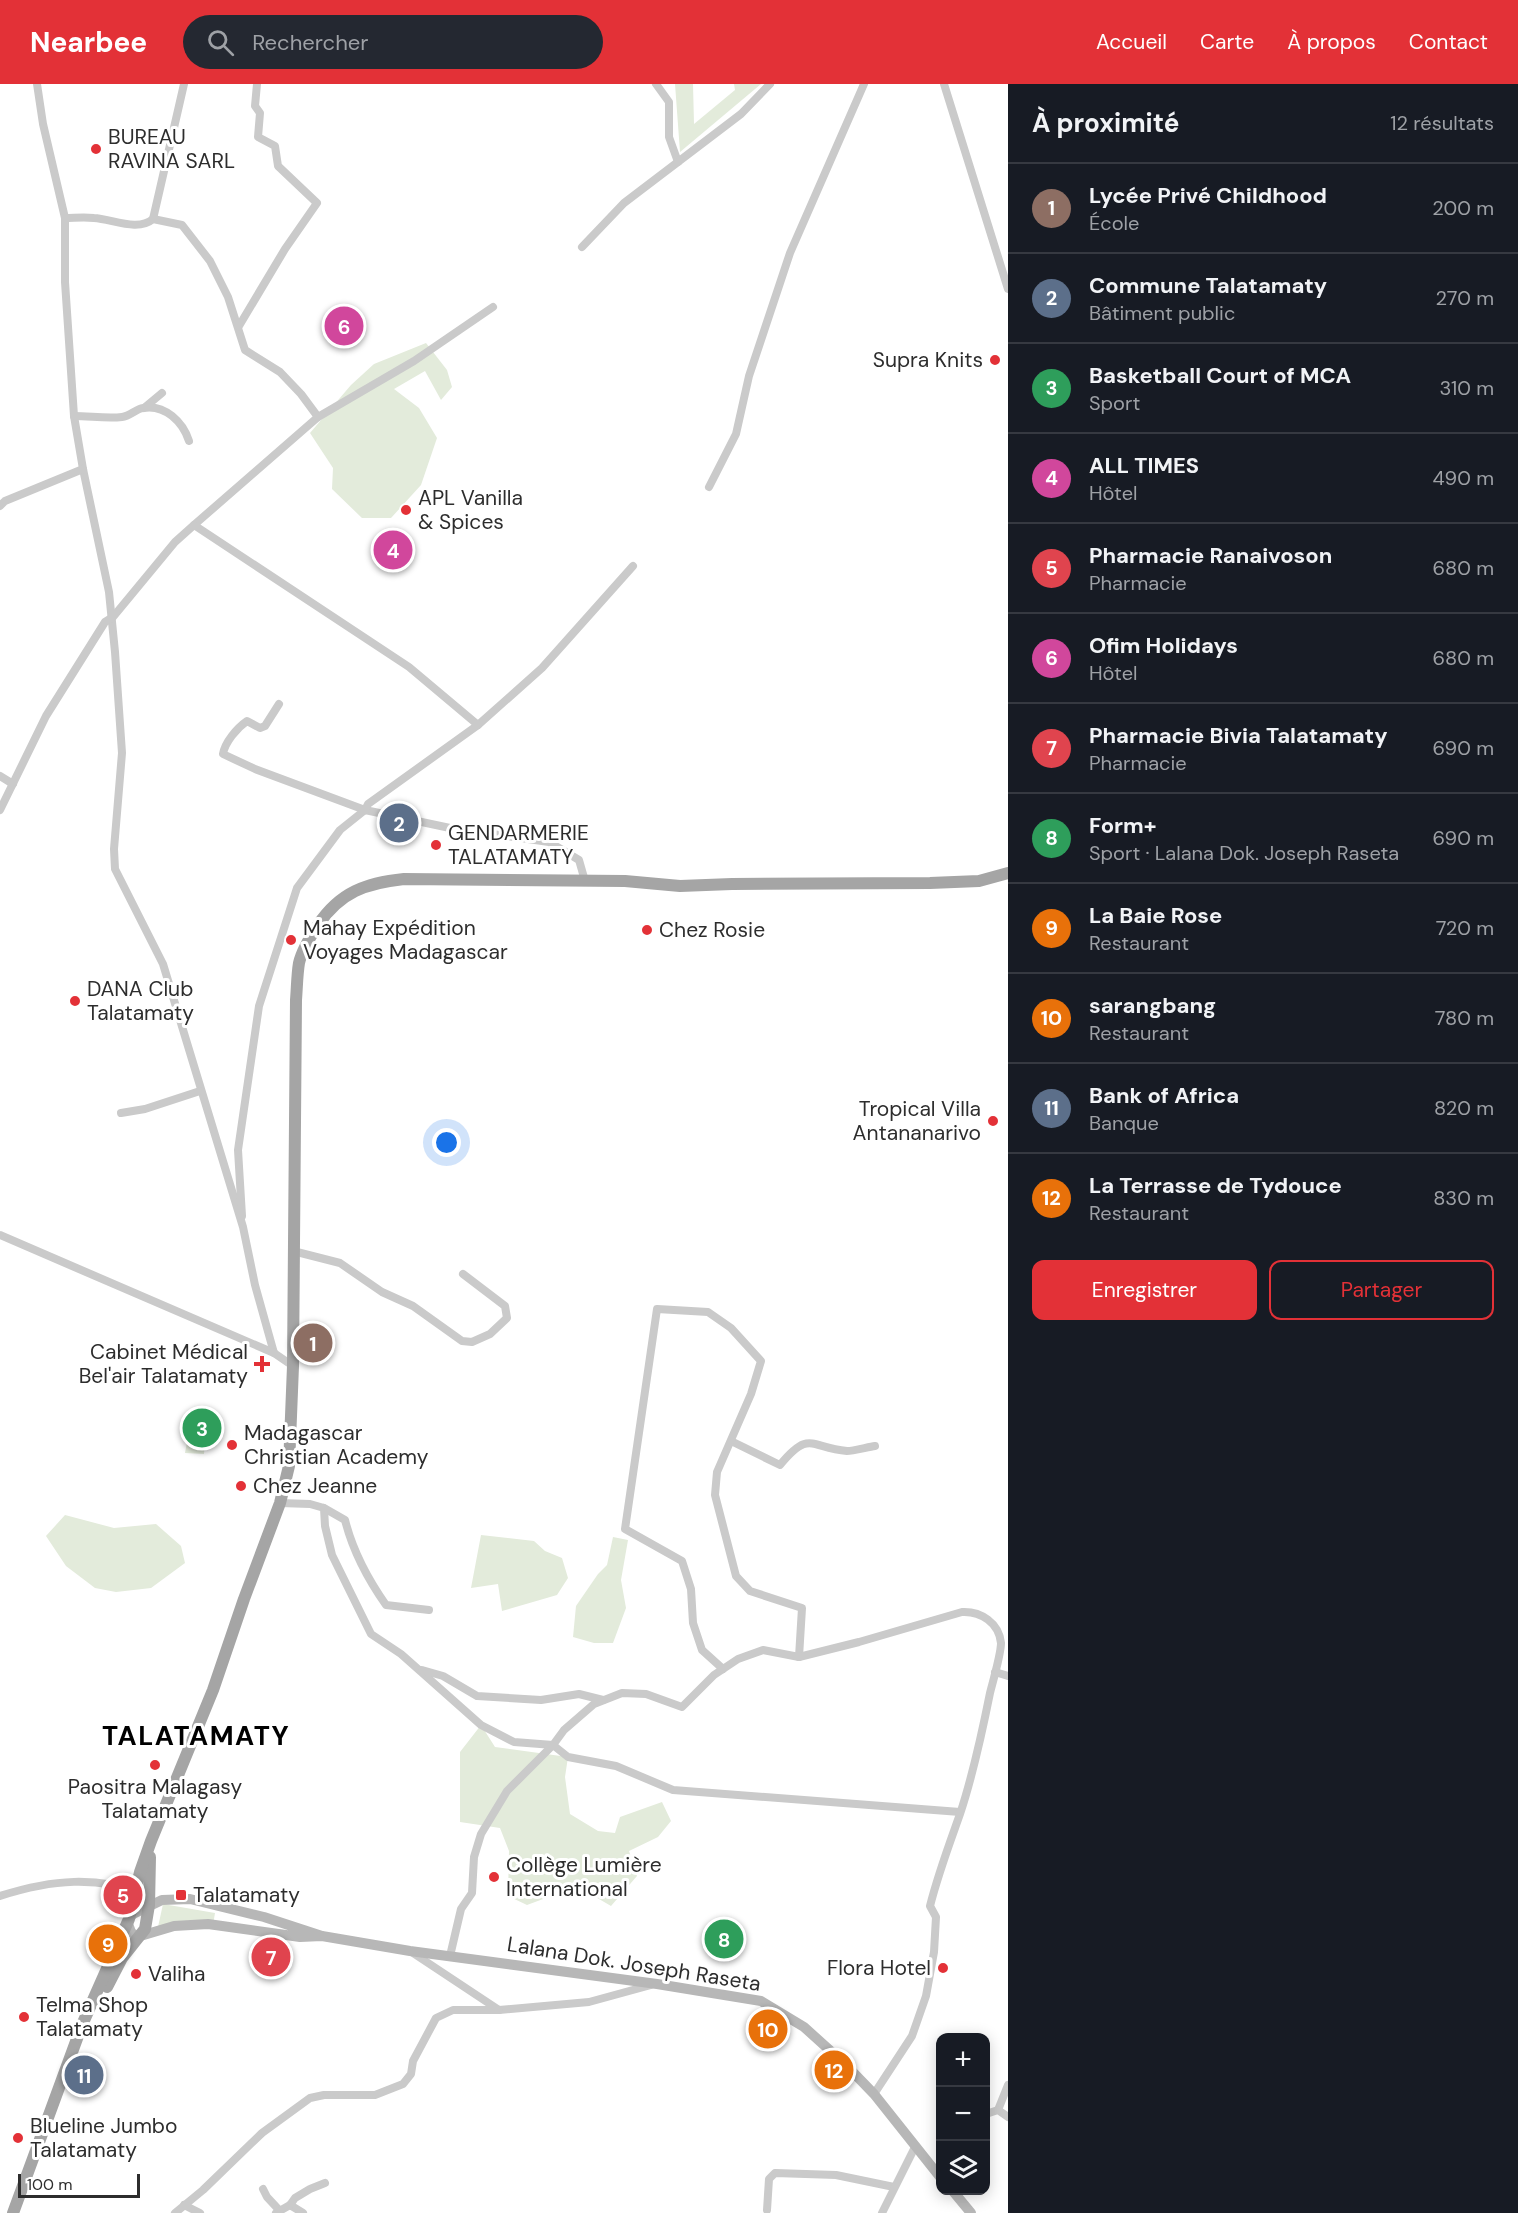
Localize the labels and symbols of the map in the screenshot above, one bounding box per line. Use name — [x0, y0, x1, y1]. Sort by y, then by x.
place label: BUREAU RAVINA SARL — [108, 123, 235, 175]
marker: BUREAU RAVINA SARL — [89, 142, 103, 156]
pin: 6 — [324, 304, 364, 348]
place label: Supra Knits — [873, 346, 983, 374]
marker: Supra Knits — [988, 353, 1002, 367]
place label: APL Vanilla & Spices — [418, 484, 523, 536]
marker: APL Vanilla & Spices — [399, 503, 413, 517]
pin: 4 — [374, 528, 412, 572]
pin: 2 — [380, 800, 418, 846]
place label: GENDARMERIE TALATAMATY — [448, 819, 589, 871]
marker: GENDARMERIE TALATAMATY — [429, 838, 443, 852]
place label: Mahay Expédition Voyages Madagascar — [303, 914, 508, 966]
place label: Chez Rosie — [659, 916, 765, 944]
marker: Chez Rosie — [640, 923, 654, 937]
marker: Mahay Expédition Voyages Madagascar — [284, 933, 298, 947]
place label: DANA Club Talatamaty — [87, 975, 194, 1027]
marker: DANA Club Talatamaty — [68, 994, 82, 1008]
place label: Tropical Villa Antananarivo — [853, 1095, 981, 1147]
marker: Tropical Villa Antananarivo — [986, 1114, 1000, 1128]
your location — [432, 1128, 461, 1157]
pin: 1 — [294, 1320, 332, 1366]
place label: Cabinet Médical Bel'air Talatamaty — [79, 1338, 248, 1390]
marker: Cabinet Médical Bel'air Talatamaty — [253, 1355, 271, 1373]
pin: 3 — [182, 1406, 222, 1450]
place label: Madagascar Christian Academy — [244, 1419, 429, 1471]
marker: Madagascar Christian Academy — [225, 1438, 239, 1452]
place label: Chez Jeanne — [253, 1472, 377, 1500]
marker: Chez Jeanne — [234, 1479, 248, 1493]
district label: TALATAMATY — [102, 1718, 290, 1753]
marker: Paositra Malagasy Talatamaty — [148, 1758, 162, 1772]
place label: Paositra Malagasy Talatamaty — [68, 1773, 242, 1825]
place label: Collège Lumière International — [506, 1851, 662, 1903]
marker: Collège Lumière International — [487, 1870, 501, 1884]
pin: 5 — [104, 1872, 142, 1918]
place label: Talatamaty — [193, 1881, 300, 1909]
marker: Talatamaty — [174, 1888, 188, 1902]
pin: 8 — [704, 1916, 744, 1962]
pin: 9 — [88, 1922, 128, 1966]
street label: Lalana Dok. Joseph Raseta — [505, 1930, 763, 1998]
pin: 7 — [252, 1934, 290, 1980]
place label: Flora Hotel — [827, 1954, 931, 1982]
place label: Valiha — [148, 1960, 206, 1988]
marker: Flora Hotel — [936, 1961, 950, 1975]
marker: Valiha — [129, 1967, 143, 1981]
place label: Telma Shop Talatamaty — [36, 1991, 148, 2043]
pin: 10 — [748, 2006, 788, 2052]
marker: Telma Shop Talatamaty — [17, 2010, 31, 2024]
pin: 12 — [814, 2048, 854, 2092]
pin: 11 — [64, 2052, 104, 2098]
place label: Blueline Jumbo Talatamaty — [30, 2112, 177, 2164]
marker: Blueline Jumbo Talatamaty — [11, 2131, 25, 2145]
scale bar — [18, 2171, 140, 2198]

